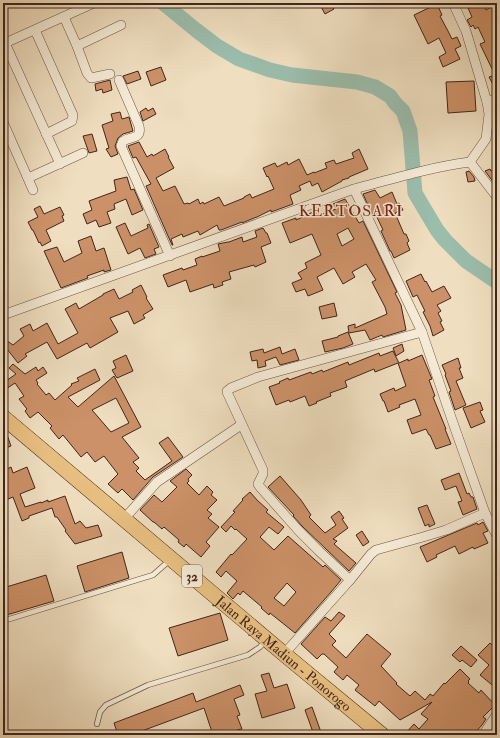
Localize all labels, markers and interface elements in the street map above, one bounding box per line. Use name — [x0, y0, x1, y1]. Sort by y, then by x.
district label: KERTOSARI — [299, 201, 403, 221]
road number: 32 — [182, 565, 202, 587]
street label: Jalan Raya Madiun - Ponorogo — [212, 592, 355, 715]

